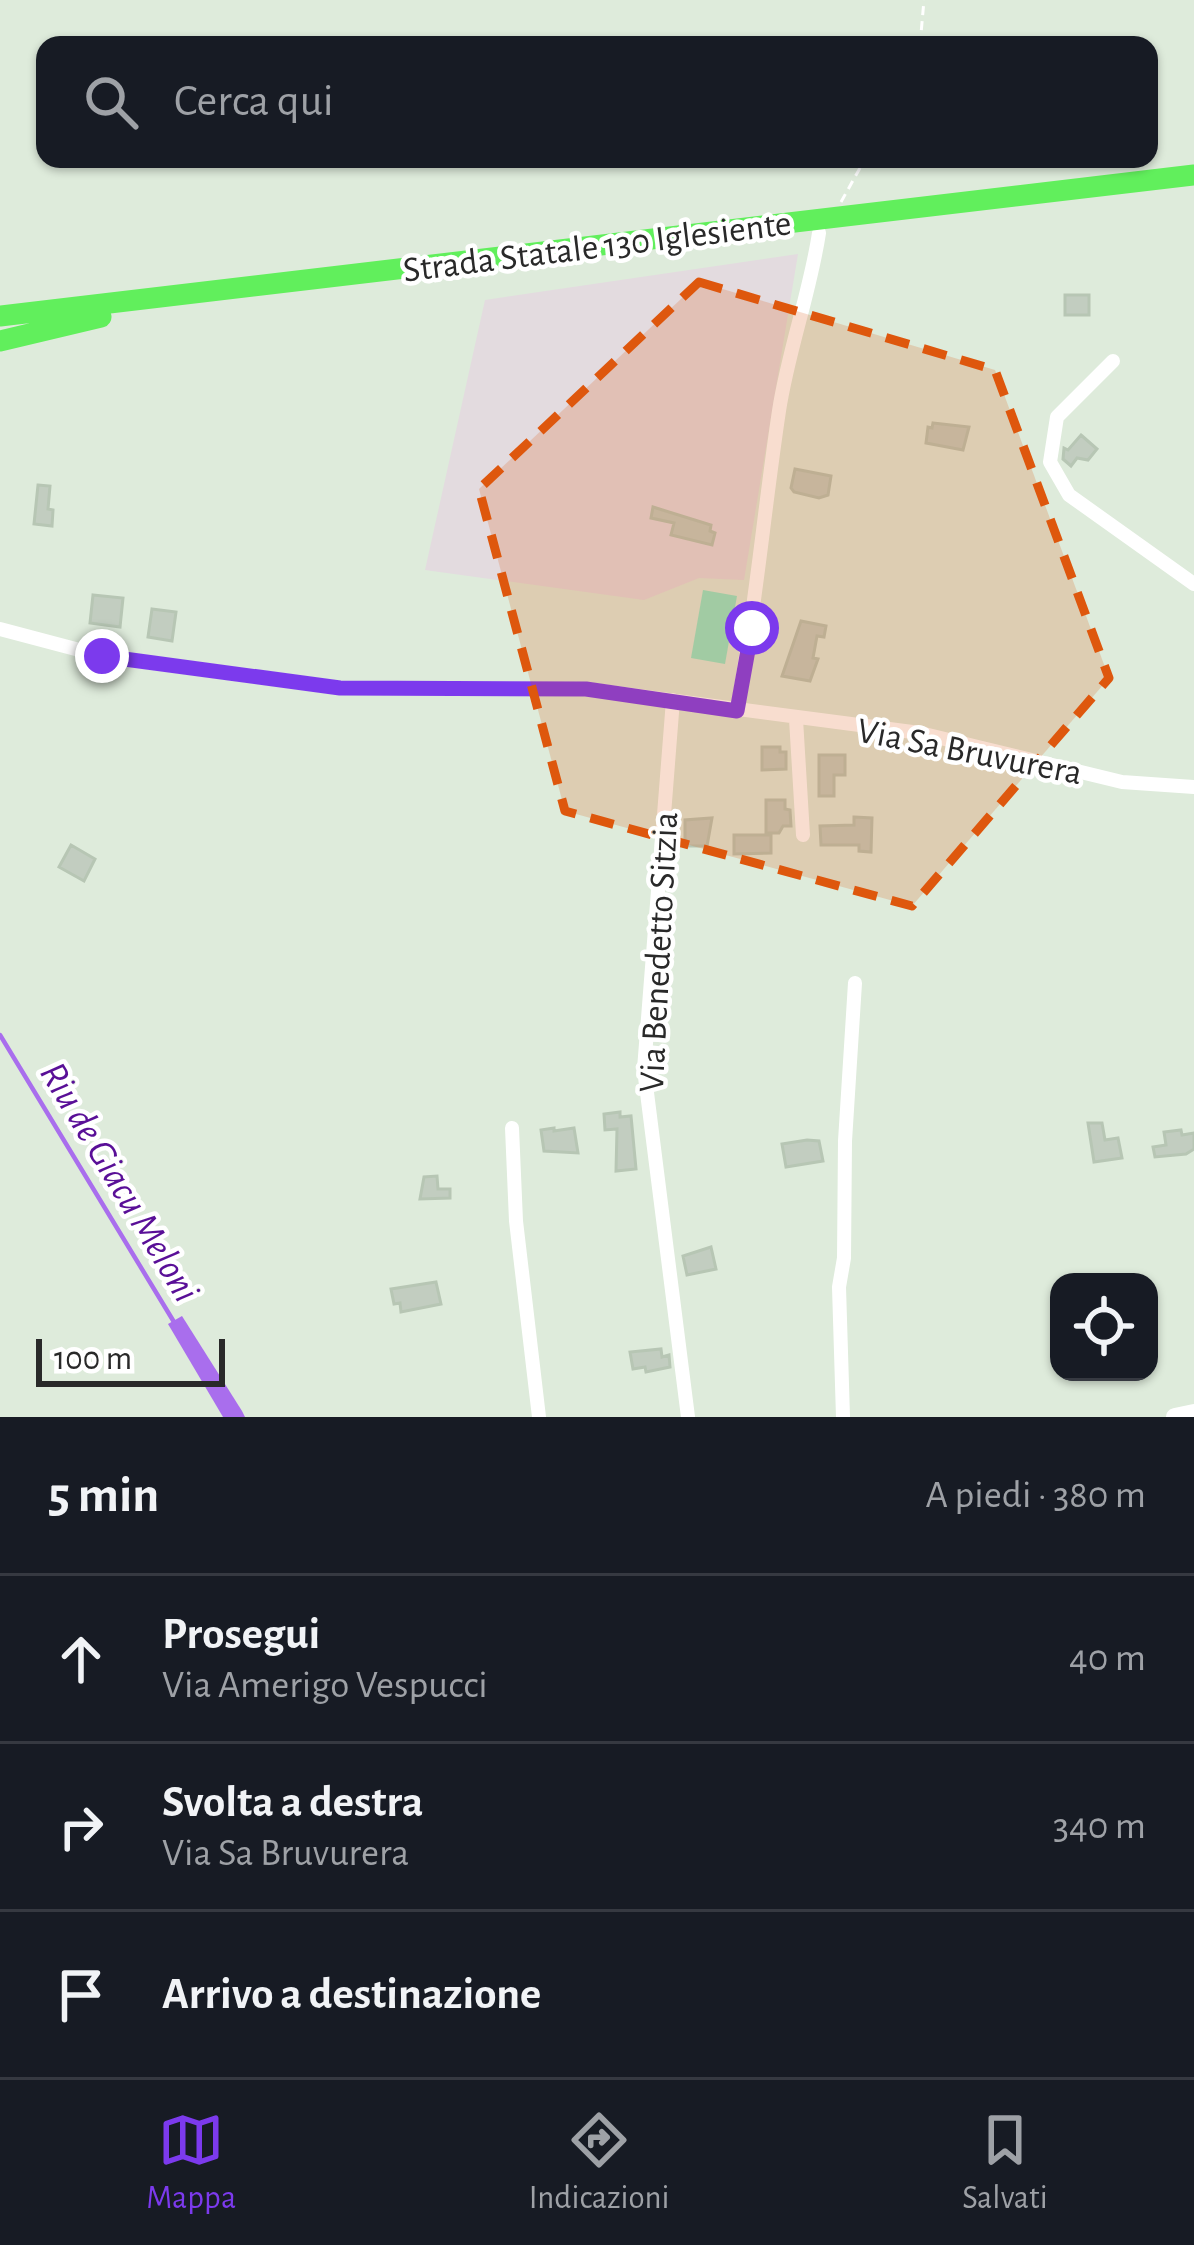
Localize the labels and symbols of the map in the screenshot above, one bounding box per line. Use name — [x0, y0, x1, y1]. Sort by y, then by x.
street label: Strada Statale 130 Iglesiente — [401, 205, 793, 289]
route start — [725, 601, 779, 655]
route end — [75, 629, 129, 683]
street label: Via Sa Bruvurera — [854, 713, 1085, 791]
street label: Via Benedetto Sitzia — [634, 811, 684, 1093]
water label: Riu de Giacu Meloni — [32, 1056, 206, 1309]
scale bar — [36, 1333, 225, 1386]

